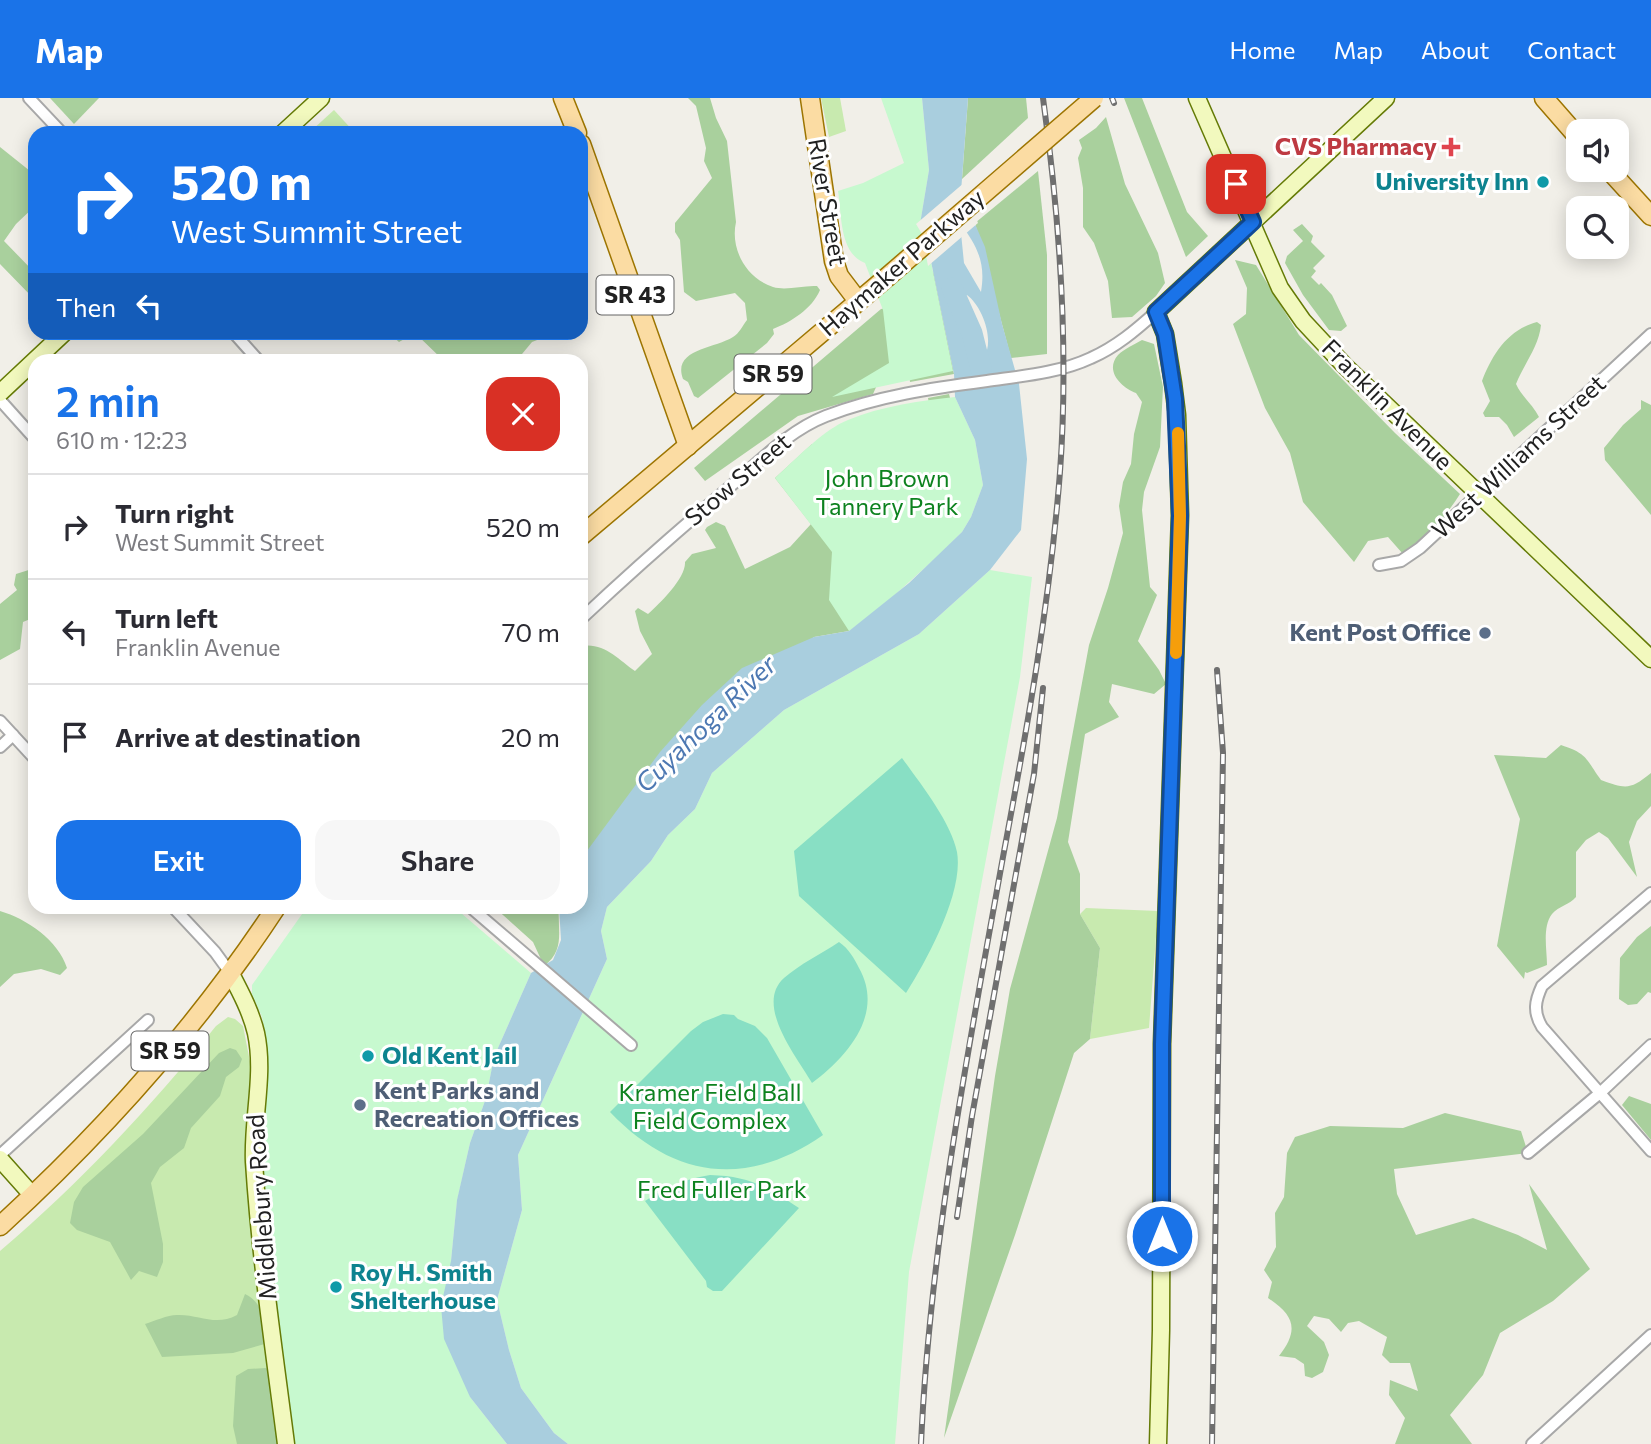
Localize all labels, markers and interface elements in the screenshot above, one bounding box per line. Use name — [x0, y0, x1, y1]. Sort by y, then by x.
text: Map — [35, 29, 103, 70]
text: Home — [1230, 35, 1296, 64]
text: Map — [1334, 35, 1383, 64]
text: About — [1421, 35, 1489, 64]
text: Contact — [1527, 35, 1616, 64]
map controls — [1566, 119, 1629, 259]
button: sound — [1566, 119, 1629, 182]
place label: CVS Pharmacy — [1275, 131, 1437, 160]
street label: River Street — [803, 136, 854, 268]
marker: CVS Pharmacy — [1443, 139, 1459, 155]
text: 520 m — [171, 150, 312, 210]
icon: right — [56, 154, 147, 245]
pin — [1206, 154, 1266, 214]
icon: arrive — [1217, 165, 1255, 203]
place label: University Inn — [1375, 166, 1529, 195]
marker: University Inn — [1535, 174, 1551, 190]
street label: Haymaker Parkway — [812, 182, 990, 341]
button: search — [1566, 196, 1629, 259]
text: West Summit Street — [171, 210, 462, 250]
road number: SR 43 — [596, 276, 674, 314]
icon: left — [130, 287, 168, 325]
text: Then — [56, 291, 116, 322]
street label: Franklin Avenue — [1317, 333, 1459, 475]
road number: SR 59 — [734, 354, 812, 394]
street label: West Williams Street — [1425, 368, 1611, 544]
text: 2 min — [56, 374, 160, 426]
button: close — [486, 377, 560, 451]
text: 610 m · 12:23 — [56, 426, 187, 454]
street label: Stow Street — [678, 426, 796, 531]
park label: John Brown Tannery Park — [816, 463, 958, 520]
text: Turn right — [115, 497, 234, 528]
icon: right — [56, 508, 94, 546]
text: 520 m — [486, 511, 560, 542]
text: West Summit Street — [115, 528, 324, 556]
text: Turn left — [115, 602, 218, 633]
icon: left — [56, 613, 94, 651]
text: 70 m — [502, 616, 560, 647]
place label: Kent Post Office — [1289, 617, 1471, 646]
marker: Kent Post Office — [1477, 625, 1493, 641]
text: Franklin Avenue — [115, 633, 281, 661]
water label: Cuyahoga River — [628, 647, 783, 798]
icon: arrive — [56, 718, 94, 756]
text: Arrive at destination — [115, 721, 361, 752]
text: 20 m — [501, 721, 560, 752]
button: Exit — [56, 820, 301, 900]
button: Share — [315, 820, 560, 900]
road number: SR 59 — [132, 1032, 208, 1070]
place label: Old Kent Jail — [382, 1040, 517, 1069]
marker: Old Kent Jail — [360, 1048, 376, 1064]
place label: Kent Parks and Recreation Offices — [374, 1075, 579, 1132]
park label: Kramer Field Ball Field Complex — [618, 1077, 802, 1134]
marker: Kent Parks and Recreation Offices — [352, 1097, 368, 1113]
street label: Middlebury Road — [240, 1113, 281, 1301]
park label: Fred Fuller Park — [637, 1174, 807, 1203]
position arrow — [1125, 1199, 1199, 1273]
place label: Roy H. Smith Shelterhouse — [350, 1257, 496, 1314]
marker: Roy H. Smith Shelterhouse — [328, 1279, 344, 1295]

